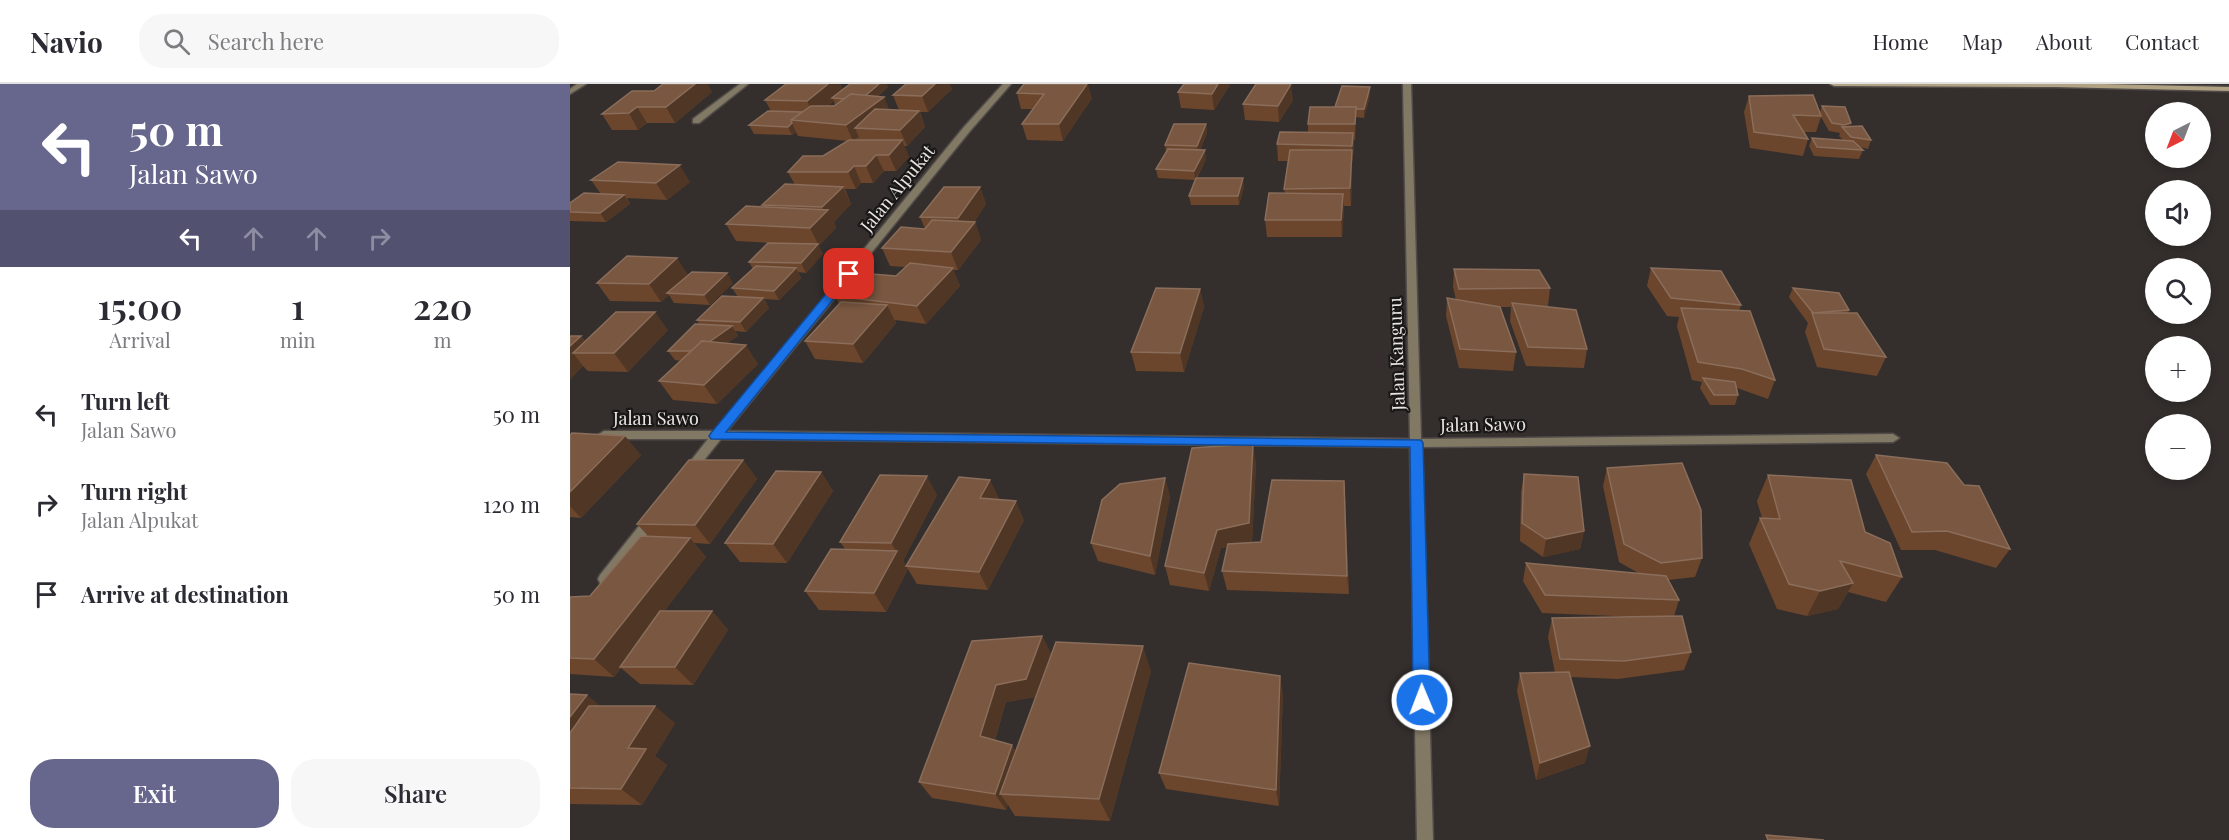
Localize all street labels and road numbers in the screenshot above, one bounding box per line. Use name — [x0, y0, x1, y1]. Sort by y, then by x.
street label: Jalan Alpukat — [854, 139, 940, 237]
street label: Jalan Kanguru — [1382, 296, 1410, 412]
street label: Jalan Sawo — [612, 406, 699, 430]
street label: Jalan Sawo — [1439, 411, 1526, 437]

